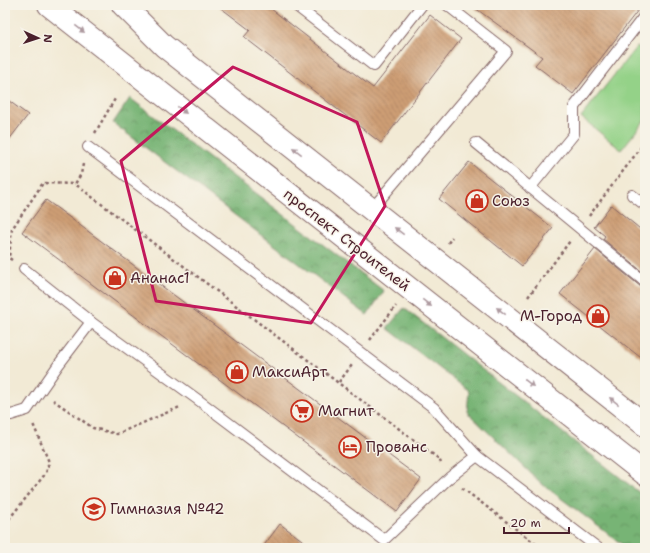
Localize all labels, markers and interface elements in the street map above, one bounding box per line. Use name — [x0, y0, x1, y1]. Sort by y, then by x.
north arrow — [18, 18, 58, 58]
one-way arrow — [74, 25, 85, 34]
text: N — [40, 34, 55, 44]
one-way arrow — [176, 105, 187, 114]
one-way arrow — [291, 147, 302, 155]
street label: проспект Строителей — [279, 184, 415, 296]
shop icon: Союз — [464, 188, 490, 214]
place label: Союз — [492, 191, 530, 211]
one-way arrow — [394, 227, 405, 235]
shop icon: Ананас1 — [102, 265, 128, 291]
place label: Ананас1 — [130, 268, 190, 288]
one-way arrow — [421, 298, 432, 307]
shop icon: М-Город — [585, 303, 611, 329]
place label: М-Город — [520, 306, 582, 326]
one-way arrow — [496, 307, 507, 316]
shop icon: МаксиАрт — [224, 359, 250, 385]
place label: МаксиАрт — [252, 362, 327, 382]
one-way arrow — [524, 379, 535, 387]
one-way arrow — [609, 396, 620, 405]
supermarket icon: Магнит — [289, 398, 315, 424]
place label: Магнит — [318, 401, 374, 421]
hotel icon: Прованс — [337, 434, 363, 460]
place label: Прованс — [366, 437, 427, 457]
school or university icon: Гимназия №42 — [81, 496, 107, 522]
place label: Гимназия №42 — [110, 499, 225, 519]
scale bar — [504, 509, 569, 535]
text: 20 m — [510, 515, 541, 531]

